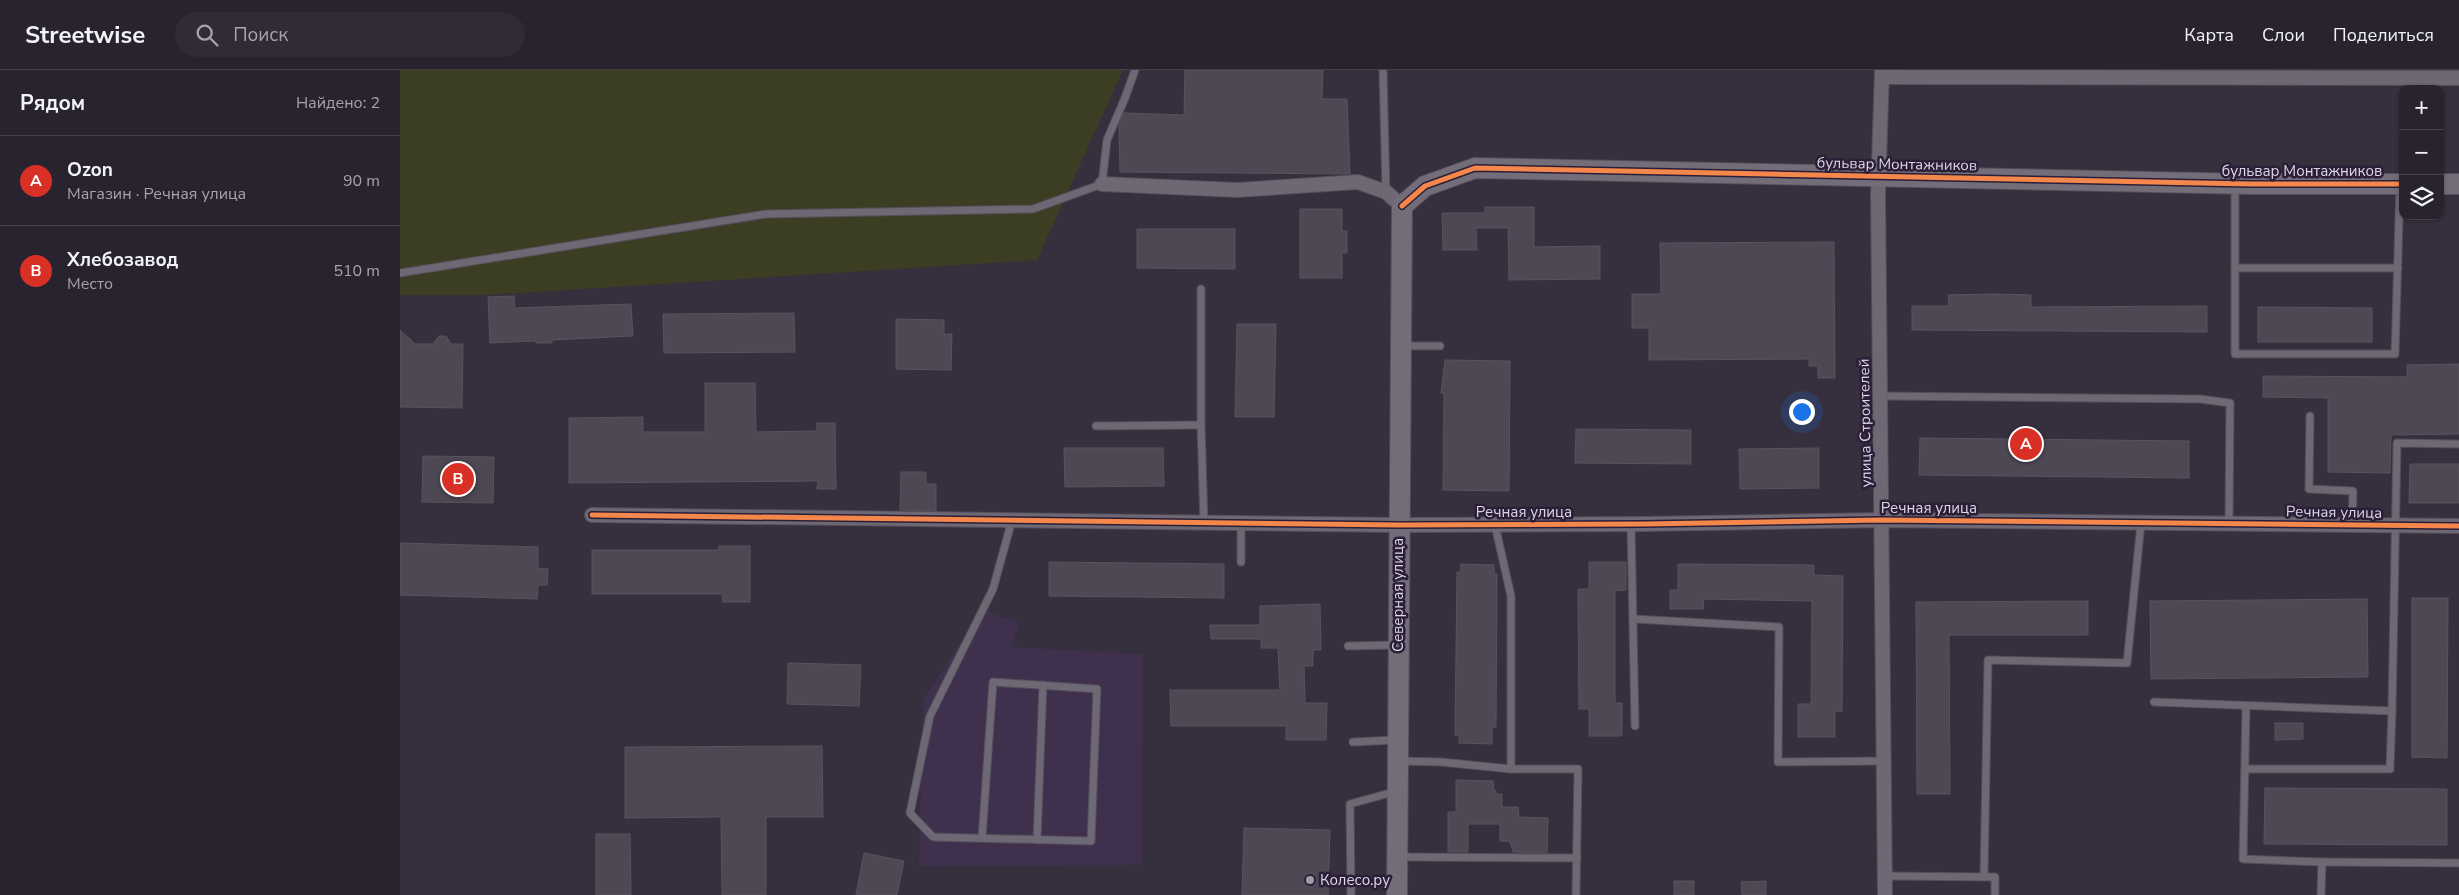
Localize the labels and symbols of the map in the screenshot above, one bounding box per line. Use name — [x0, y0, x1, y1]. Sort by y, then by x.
street label: бульвар Монтажников — [1817, 153, 1977, 175]
street label: бульвар Монтажников — [2222, 161, 2382, 181]
street label: улица Строителей — [1854, 358, 1876, 488]
your location — [1789, 399, 1815, 425]
pin: A — [2010, 425, 2042, 463]
pin: B — [442, 460, 474, 498]
street label: Речная улица — [1881, 498, 1977, 518]
street label: Речная улица — [2286, 501, 2382, 523]
street label: Речная улица — [1476, 502, 1572, 522]
street label: Северная улица — [1388, 538, 1408, 652]
place label: Колесо.ру — [1320, 870, 1390, 890]
marker: Колесо.ру — [1304, 874, 1316, 886]

